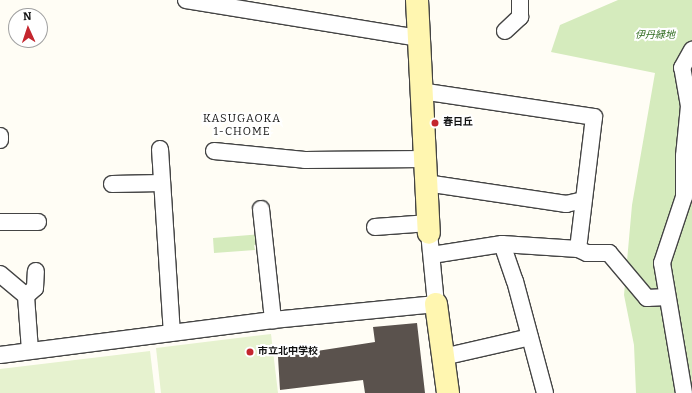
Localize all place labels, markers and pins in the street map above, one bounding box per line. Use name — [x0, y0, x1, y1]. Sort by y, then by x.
place label: 春日丘 — [443, 117, 473, 129]
marker: 春日丘 — [430, 118, 440, 128]
place label: 市立北中学校 — [258, 346, 318, 358]
marker: 市立北中学校 — [245, 347, 255, 357]

